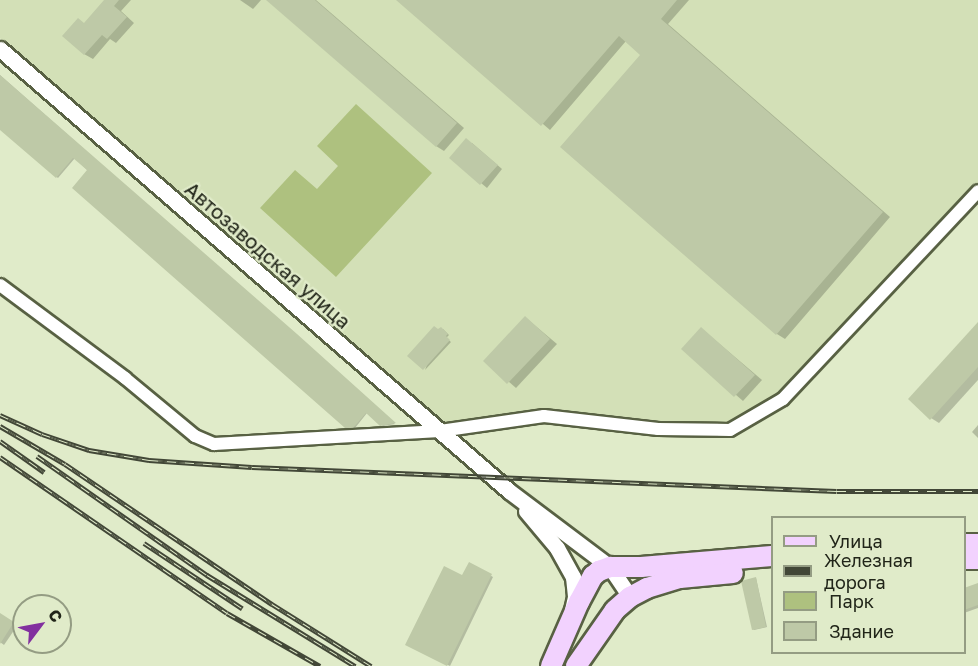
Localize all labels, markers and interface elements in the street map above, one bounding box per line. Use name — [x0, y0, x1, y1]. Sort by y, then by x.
street label: Автозаводская улица — [180, 177, 356, 333]
legend — [771, 516, 966, 654]
text: Улица — [829, 530, 883, 552]
text: Железная дорога — [824, 549, 913, 593]
text: Парк — [829, 590, 874, 612]
north arrow — [12, 594, 72, 654]
text: С — [44, 605, 67, 626]
text: Здание — [829, 620, 894, 642]

